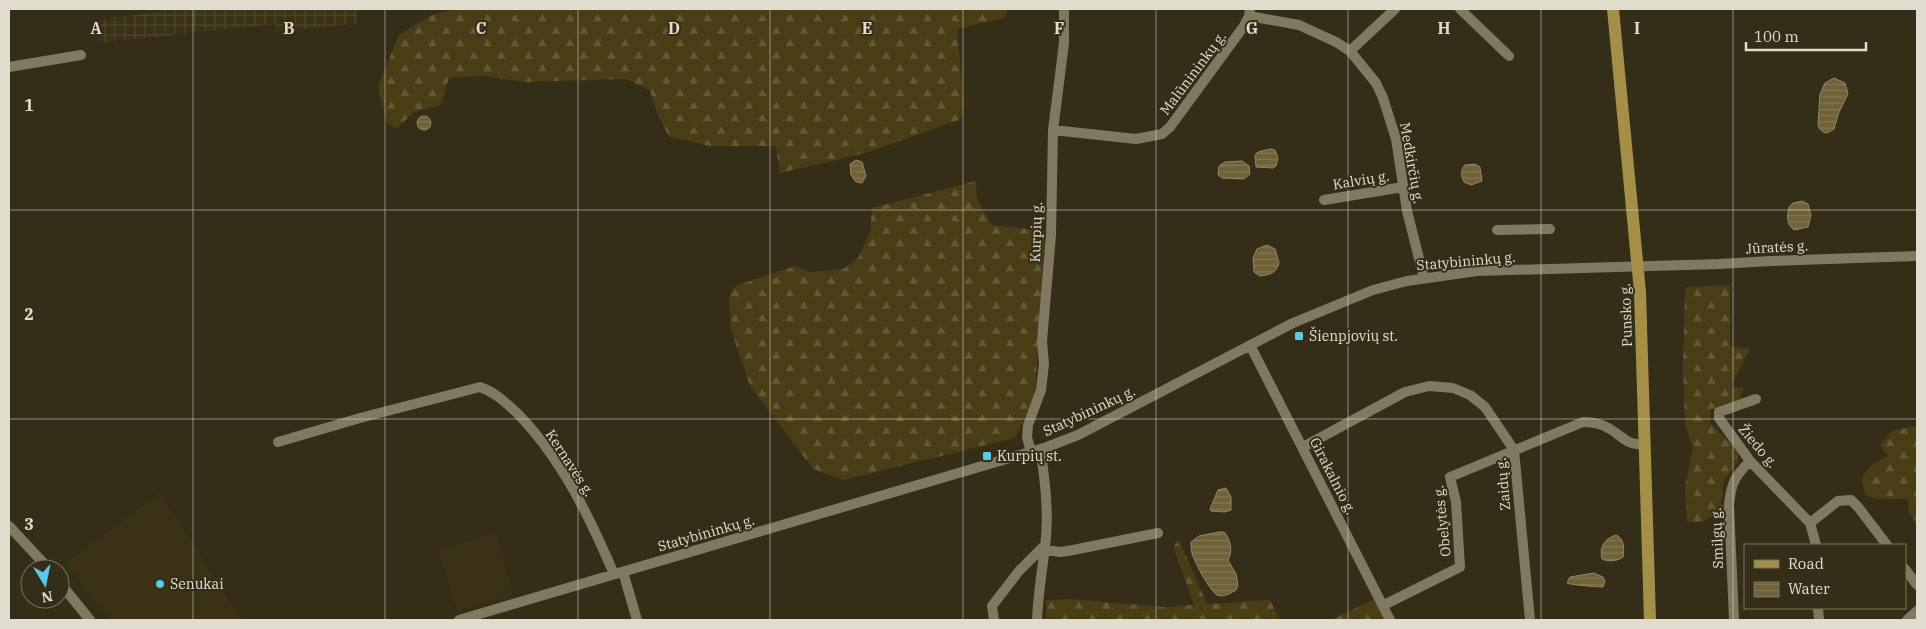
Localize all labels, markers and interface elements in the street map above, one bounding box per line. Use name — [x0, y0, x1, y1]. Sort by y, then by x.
text: A — [90, 18, 102, 38]
text: B — [283, 18, 295, 38]
text: C — [476, 18, 486, 38]
text: D — [668, 18, 680, 38]
text: E — [862, 18, 872, 38]
text: F — [1054, 18, 1064, 38]
text: G — [1246, 18, 1258, 38]
text: H — [1438, 18, 1451, 38]
text: I — [1634, 18, 1640, 38]
scale bar — [1746, 20, 1866, 52]
text: 100 m — [1754, 27, 1799, 46]
street label: Malūnininkų g. — [1156, 28, 1230, 118]
text: 1 — [24, 95, 34, 115]
street label: Medkirčių g. — [1396, 121, 1428, 205]
street label: Kalvių g. — [1332, 167, 1390, 193]
street label: Kurpių g. — [1026, 201, 1046, 263]
street label: Jūratės g. — [1745, 236, 1809, 258]
street label: Statybininkų g. — [1416, 248, 1516, 274]
street label: Punsko g. — [1616, 283, 1636, 347]
text: 2 — [24, 304, 34, 324]
place label: Šienpjovių st. — [1309, 326, 1398, 345]
marker: Šienpjovių st. — [1293, 330, 1305, 342]
street label: Statybininkų g. — [1040, 382, 1138, 440]
street label: Žiedo g. — [1734, 420, 1782, 472]
street label: Kernavės g. — [542, 426, 598, 500]
street label: Girakalnio g. — [1306, 434, 1360, 518]
place label: Kurpių st. — [997, 447, 1062, 465]
marker: Kurpių st. — [981, 450, 993, 462]
street label: Zaidų g. — [1492, 457, 1514, 511]
street label: Obelytės g. — [1429, 484, 1455, 558]
street label: Smilgų g. — [1707, 507, 1727, 569]
street label: Statybininkų g. — [656, 511, 756, 555]
text: 3 — [24, 514, 34, 534]
legend — [1744, 544, 1906, 609]
text: Road — [1788, 554, 1824, 573]
north arrow — [20, 559, 70, 609]
place label: Senukai — [170, 575, 224, 593]
marker: Senukai — [154, 578, 166, 590]
text: Water — [1788, 579, 1830, 598]
text: N — [40, 587, 54, 607]

